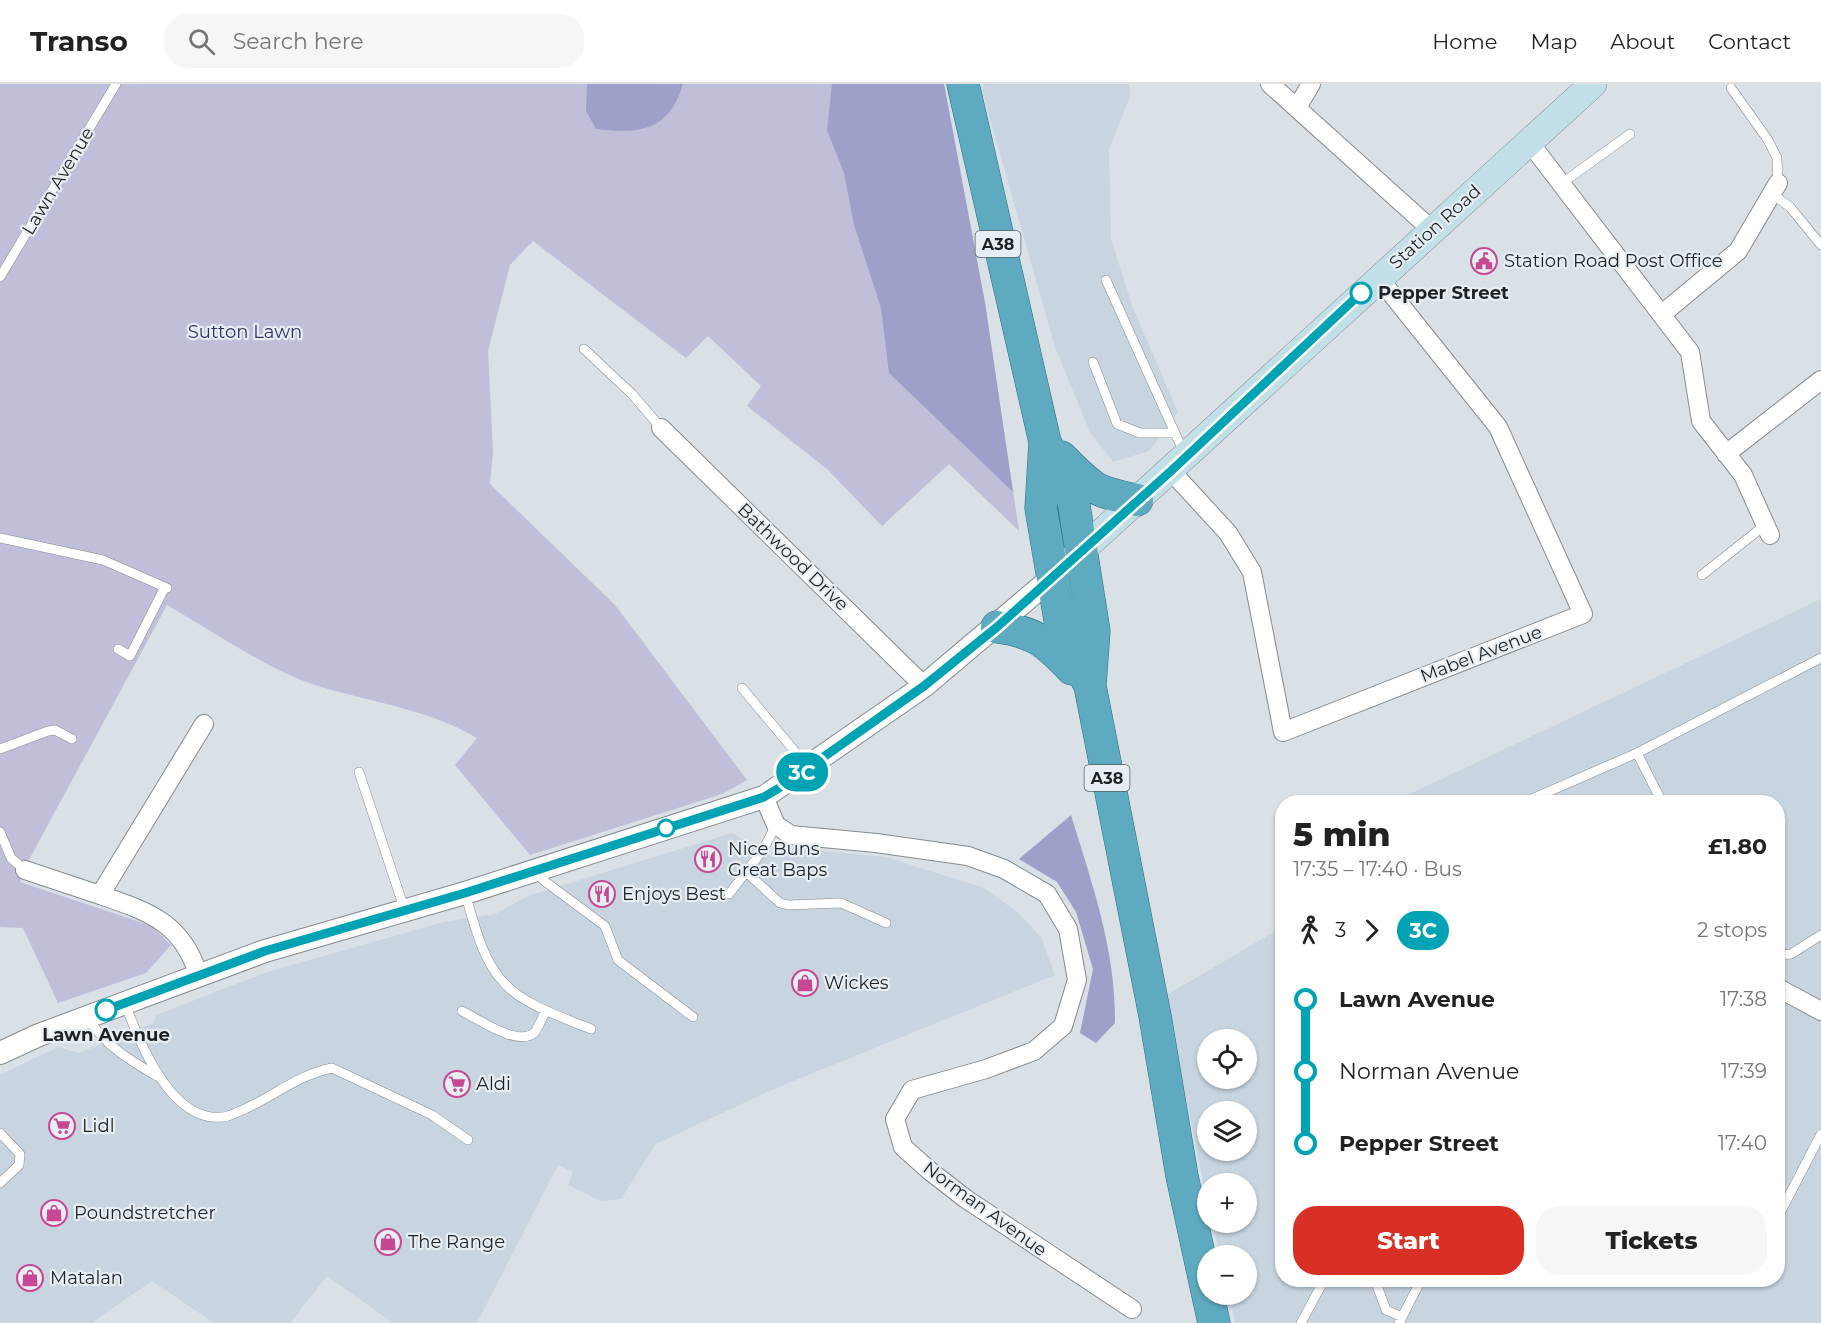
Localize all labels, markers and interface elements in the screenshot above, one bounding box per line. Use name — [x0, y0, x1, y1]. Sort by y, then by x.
search box — [164, 14, 584, 68]
text: Transo — [30, 24, 128, 58]
icon: search — [185, 25, 218, 58]
text: Search here — [233, 28, 364, 55]
text: Home — [1432, 29, 1497, 54]
text: Map — [1530, 29, 1577, 54]
text: About — [1610, 29, 1675, 54]
text: Contact — [1708, 29, 1791, 54]
street label: Lawn Avenue — [17, 123, 99, 239]
street label: Station Road — [1385, 180, 1485, 274]
road number: A38 — [976, 231, 1020, 257]
public building icon: Station Road Post Office — [1469, 246, 1499, 276]
place label: Station Road Post Office — [1504, 250, 1723, 272]
marker: Pepper Street — [1350, 282, 1372, 304]
place label: Pepper Street — [1378, 282, 1509, 304]
park label: Sutton Lawn — [188, 321, 302, 343]
street label: Bathwood Drive — [733, 498, 853, 616]
street label: Mabel Avenue — [1417, 621, 1545, 687]
line badge: 3C — [775, 752, 829, 792]
text: 3C — [788, 760, 816, 785]
road number: A38 — [1084, 765, 1130, 791]
text: 5 min — [1293, 814, 1390, 854]
unlabelled marker — [657, 819, 675, 837]
text: £1.80 — [1708, 833, 1767, 860]
place label: Nice Buns Great Baps — [728, 838, 828, 881]
restaurant icon: Nice Buns Great Baps — [693, 844, 723, 874]
text: 17:35 – 17:40 · Bus — [1293, 857, 1462, 881]
restaurant icon: Enjoys Best — [587, 879, 617, 909]
place label: Enjoys Best — [622, 883, 726, 905]
icon: walk — [1293, 914, 1326, 947]
icon: forward — [1355, 914, 1388, 947]
text: 3 — [1335, 918, 1346, 942]
text: 3C — [1409, 918, 1437, 943]
text: 2 stops — [1697, 918, 1767, 942]
shop icon: Wickes — [790, 968, 820, 998]
place label: Wickes — [824, 972, 889, 994]
text: Lawn Avenue — [1339, 986, 1495, 1013]
text: 17:38 — [1720, 987, 1767, 1011]
marker: Lawn Avenue — [95, 999, 117, 1021]
place label: Lawn Avenue — [42, 1024, 170, 1046]
map controls — [1197, 1029, 1257, 1305]
button: locate — [1197, 1029, 1257, 1089]
text: Norman Avenue — [1339, 1058, 1519, 1085]
text: 17:39 — [1721, 1059, 1767, 1083]
supermarket icon: Aldi — [442, 1069, 472, 1099]
place label: Aldi — [476, 1073, 511, 1095]
button: layers — [1197, 1101, 1257, 1161]
supermarket icon: Lidl — [47, 1111, 77, 1141]
place label: Lidl — [82, 1115, 115, 1137]
text: Pepper Street — [1339, 1130, 1499, 1157]
text: 17:40 — [1718, 1131, 1767, 1155]
street label: Norman Avenue — [919, 1157, 1051, 1261]
button: + — [1197, 1173, 1257, 1233]
shop icon: Poundstretcher — [39, 1198, 69, 1228]
place label: Poundstretcher — [74, 1202, 216, 1224]
button: Start — [1293, 1206, 1524, 1275]
button: Tickets — [1536, 1206, 1767, 1275]
shop icon: The Range — [373, 1227, 403, 1257]
place label: The Range — [408, 1231, 505, 1253]
button: − — [1197, 1245, 1257, 1305]
shop icon: Matalan — [15, 1263, 45, 1293]
place label: Matalan — [50, 1267, 123, 1289]

